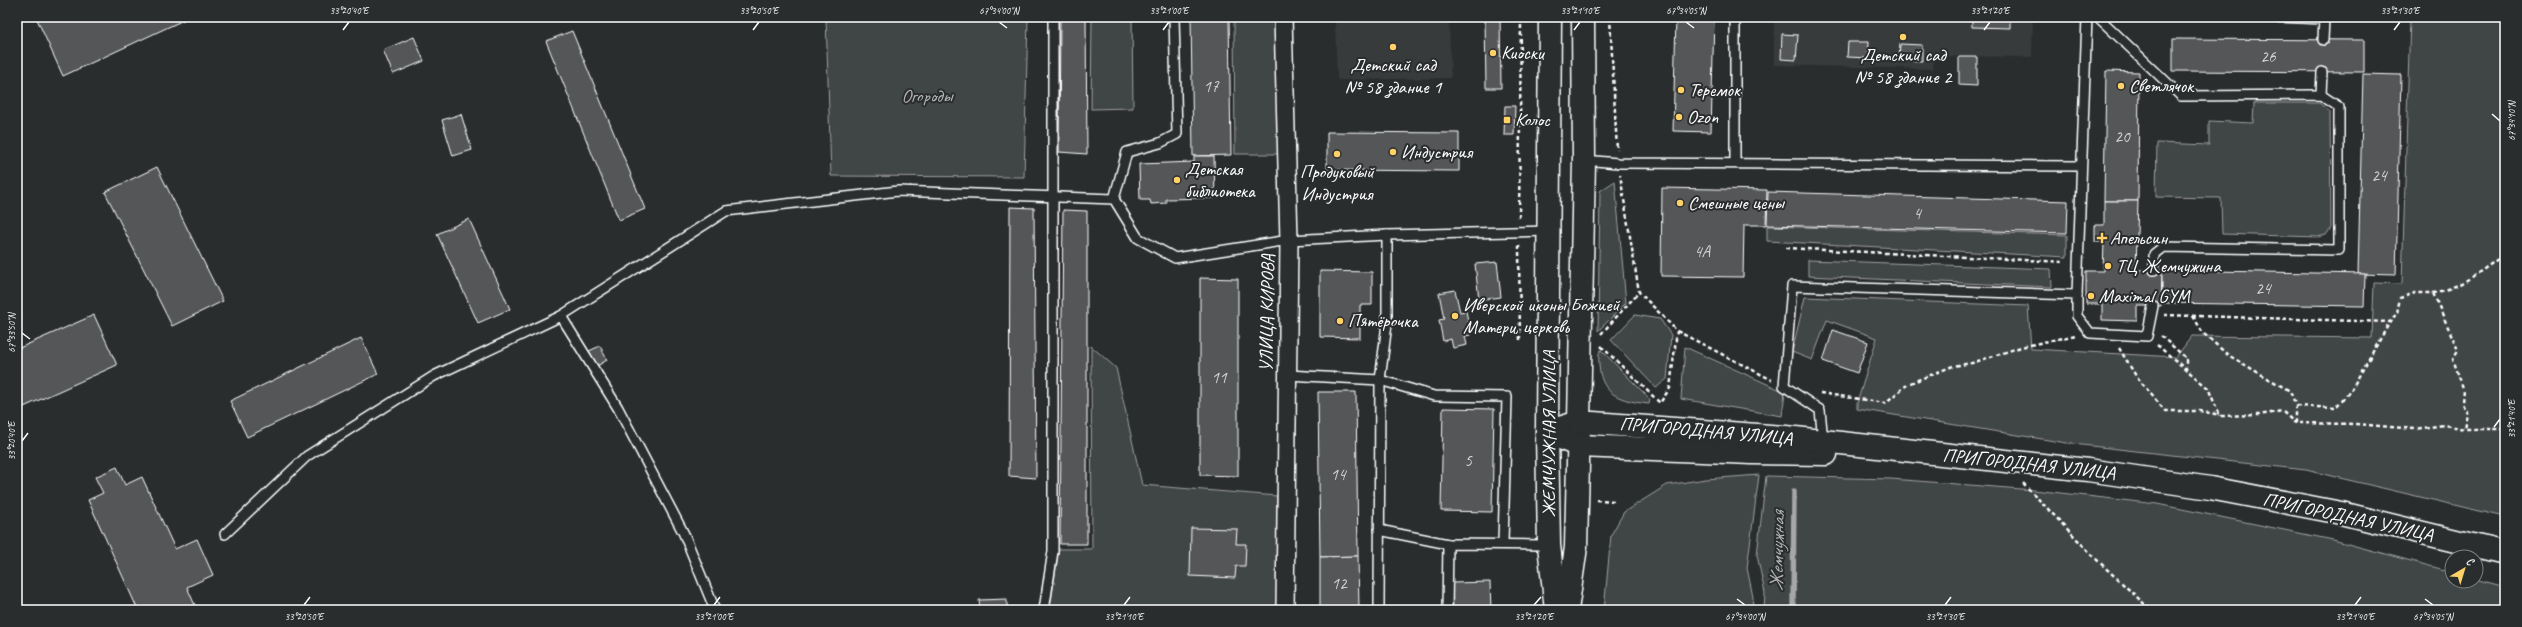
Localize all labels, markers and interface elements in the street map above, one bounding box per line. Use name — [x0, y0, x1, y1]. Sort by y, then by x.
text: 33°20'40"E — [330, 4, 370, 17]
text: 33°20'50"E — [740, 4, 780, 17]
text: 67°34'00"N — [979, 4, 1021, 17]
text: 33°21'00"E — [1150, 4, 1190, 17]
text: 33°21'10"E — [1561, 4, 1601, 17]
text: 67°34'05"N — [1666, 4, 1708, 17]
text: 33°21'20"E — [1971, 4, 2011, 17]
text: 33°21'30"E — [2381, 4, 2421, 17]
marker: Детский сад № 58 здание 2 — [1898, 32, 1908, 42]
place label: Киоски — [1501, 41, 1546, 65]
marker: Детский сад № 58 здание 1 — [1388, 42, 1398, 52]
place label: Детский сад № 58 здание 2 — [1854, 43, 1953, 89]
house number: 26 — [2260, 46, 2277, 67]
marker: Киоски — [1488, 48, 1498, 58]
place label: Детский сад № 58 здание 1 — [1344, 53, 1443, 99]
place label: Светлячок — [2129, 74, 2195, 98]
house number: 17 — [1203, 76, 1220, 97]
place label: Теремок — [1689, 78, 1741, 102]
marker: Светлячок — [2116, 81, 2126, 91]
park label: Огороды — [901, 84, 955, 108]
marker: Теремок — [1676, 85, 1686, 95]
text: 67°34'10"N — [2505, 99, 2518, 141]
place label: Ozon — [1687, 105, 1719, 129]
place label: Колос — [1515, 108, 1551, 132]
marker: Ozon — [1674, 112, 1684, 122]
marker: Колос — [1502, 115, 1512, 125]
house number: 20 — [2114, 126, 2131, 147]
place label: Индустрия — [1401, 140, 1474, 164]
marker: Индустрия — [1388, 147, 1398, 157]
marker: Продуковый Индустрия — [1332, 149, 1342, 159]
place label: Детская библиотека — [1185, 157, 1256, 203]
place label: Продуковый Индустрия — [1300, 160, 1375, 206]
house number: 24 — [2371, 165, 2389, 186]
marker: Детская библиотека — [1172, 175, 1182, 185]
place label: Смешные цены — [1688, 191, 1786, 215]
marker: Смешные цены — [1675, 198, 1685, 208]
house number: 4 — [1913, 203, 1923, 224]
place label: Апельсин — [2110, 226, 2168, 250]
marker: Апельсин — [2097, 233, 2107, 243]
house number: 4А — [1694, 241, 1712, 262]
street label: УЛИЦА КИРОВА — [1254, 253, 1280, 372]
place label: ТЦ Жемчужина — [2116, 254, 2222, 278]
marker: ТЦ Жемчужина — [2103, 261, 2113, 271]
house number: 24 — [2255, 278, 2273, 299]
place label: Maximal GYM — [2099, 284, 2191, 308]
marker: Maximal GYM — [2086, 291, 2096, 301]
place label: Иверской иконы Божией Матери, церковь — [1463, 293, 1620, 339]
place label: Пятёрочка — [1348, 309, 1419, 333]
text: 67°33'50"N — [5, 311, 18, 353]
marker: Иверской иконы Божией Матери, церковь — [1450, 311, 1460, 321]
marker: Пятёрочка — [1335, 316, 1345, 326]
street label: ЖЕМЧУЖНАЯ УЛИЦА — [1537, 349, 1561, 517]
house number: 11 — [1211, 367, 1228, 388]
text: 33°21'40"E — [2505, 398, 2518, 438]
street label: ПРИГОРОДНАЯ УЛИЦА — [1619, 411, 1794, 451]
text: 33°20'40"E — [5, 420, 18, 460]
street label: ПРИГОРОДНАЯ УЛИЦА — [1942, 443, 2117, 485]
house number: 5 — [1464, 450, 1473, 471]
house number: 14 — [1330, 464, 1348, 485]
street label: ПРИГОРОДНАЯ УЛИЦА — [2261, 487, 2436, 547]
water label: Жемчужная — [1764, 508, 1790, 591]
north arrow — [2444, 549, 2484, 589]
text: С — [2464, 554, 2478, 569]
house number: 12 — [1331, 573, 1348, 594]
text: 33°20'50"E — [285, 610, 325, 623]
text: 33°21'00"E — [695, 610, 735, 623]
text: 33°21'10"E — [1105, 610, 1145, 623]
text: 33°21'20"E — [1515, 610, 1555, 623]
text: 67°34'00"N — [1725, 610, 1767, 623]
text: 33°21'30"E — [1926, 610, 1966, 623]
text: 33°21'40"E — [2336, 610, 2376, 623]
text: 67°34'05"N — [2413, 610, 2455, 623]

